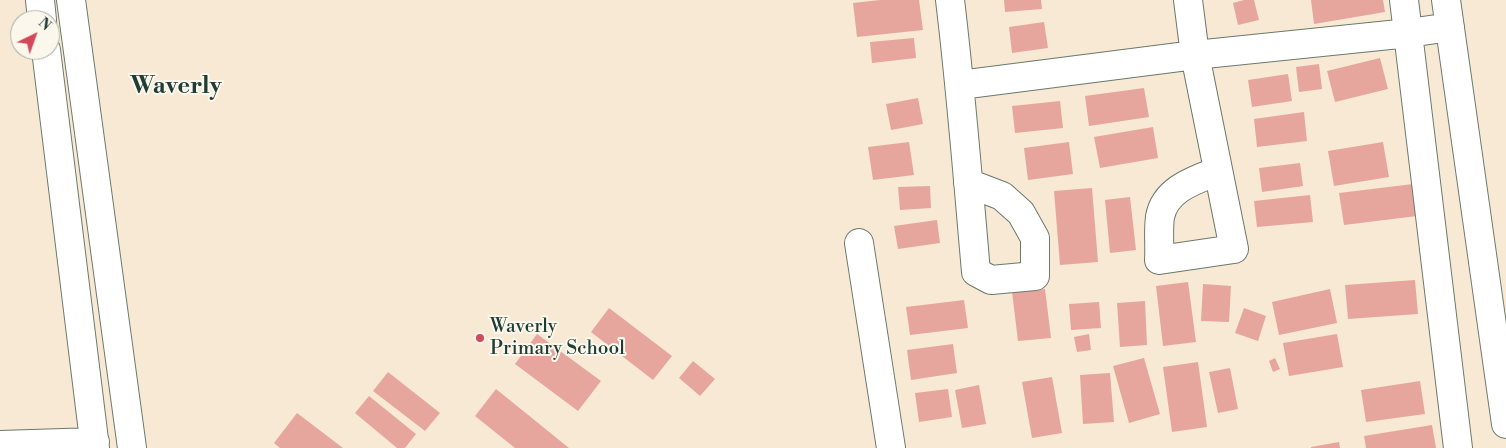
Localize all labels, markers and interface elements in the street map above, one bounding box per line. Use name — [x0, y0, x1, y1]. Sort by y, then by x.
north arrow — [10, 10, 60, 60]
text: N — [34, 14, 55, 35]
district label: Waverly — [130, 73, 222, 101]
place label: Waverly Primary School — [490, 316, 625, 360]
marker: Waverly Primary School — [474, 332, 486, 344]

